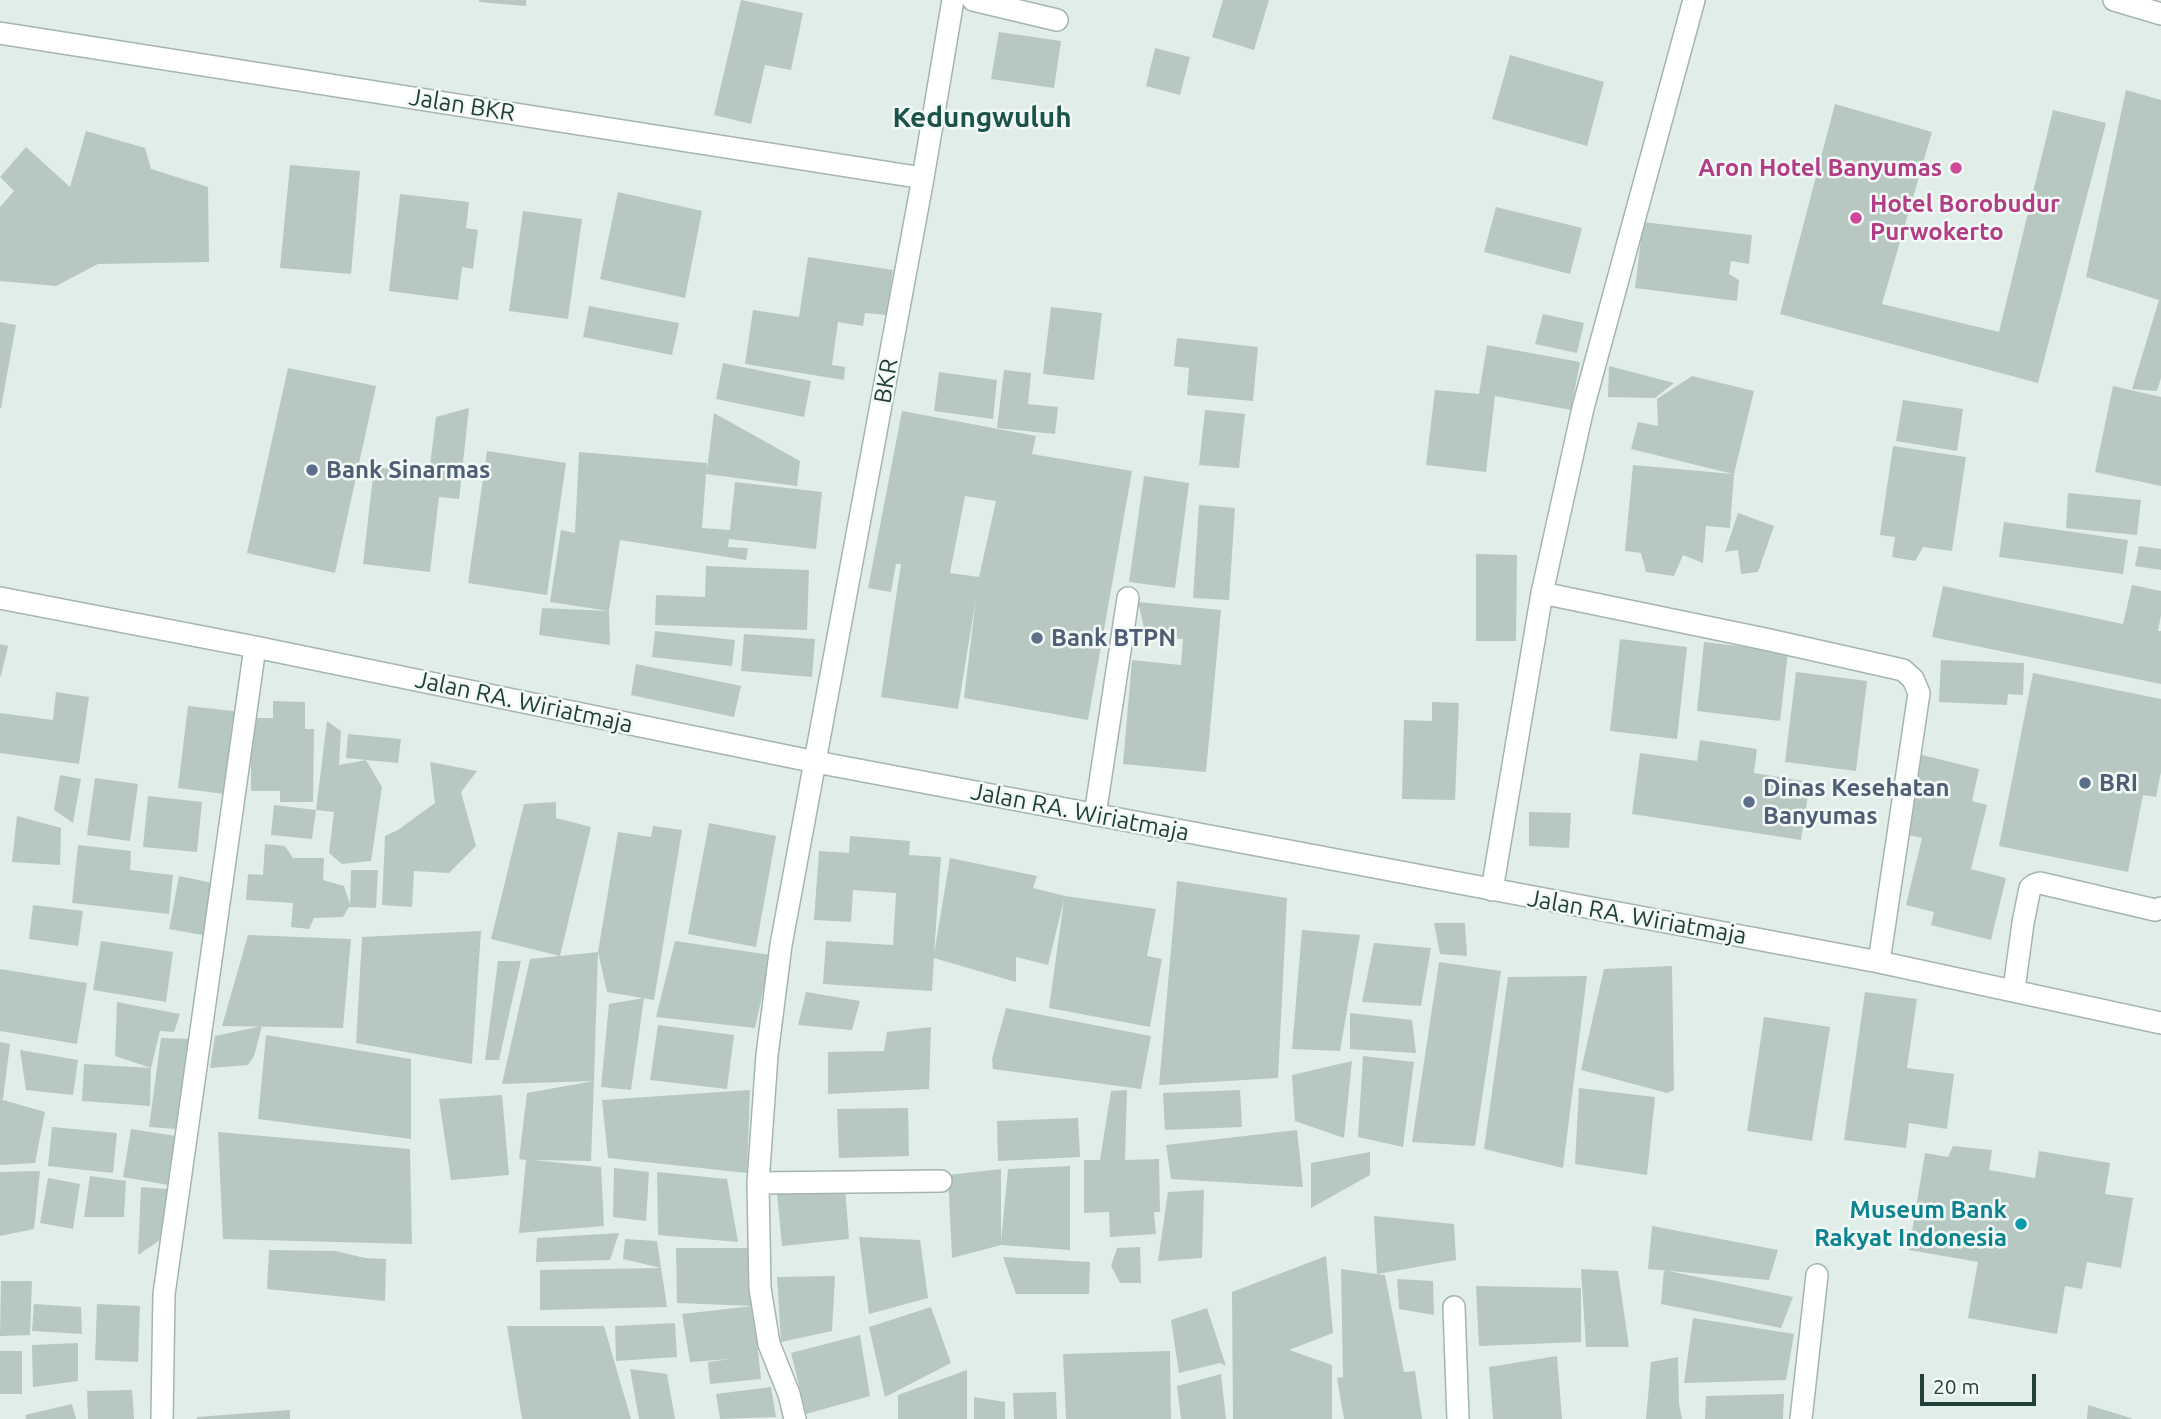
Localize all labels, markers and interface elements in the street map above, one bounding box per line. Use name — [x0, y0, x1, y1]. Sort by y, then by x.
street label: Jalan BKR — [407, 82, 517, 128]
district label: Kedungwuluh — [892, 101, 1072, 135]
place label: Aron Hotel Banyumas — [1698, 154, 1942, 182]
marker: Aron Hotel Banyumas — [1948, 160, 1964, 176]
place label: Hotel Borobudur Purwokerto — [1870, 190, 2060, 246]
marker: Hotel Borobudur Purwokerto — [1848, 210, 1864, 226]
street label: BKR — [868, 356, 904, 406]
place label: Bank Sinarmas — [326, 456, 490, 484]
marker: Bank Sinarmas — [304, 462, 320, 478]
place label: Bank BTPN — [1051, 624, 1176, 652]
marker: Bank BTPN — [1029, 630, 1045, 646]
street label: Jalan RA. Wiriatmaja — [413, 665, 635, 739]
place label: BRI — [2099, 769, 2138, 797]
place label: Dinas Kesehatan Banyumas — [1763, 774, 1950, 830]
marker: BRI — [2077, 775, 2093, 791]
street label: Jalan RA. Wiriatmaja — [968, 777, 1192, 847]
marker: Dinas Kesehatan Banyumas — [1741, 794, 1757, 810]
street label: Jalan RA. Wiriatmaja — [1525, 884, 1749, 950]
place label: Museum Bank Rakyat Indonesia — [1814, 1196, 2007, 1252]
marker: Museum Bank Rakyat Indonesia — [2013, 1216, 2029, 1232]
scale bar — [1923, 1360, 2038, 1404]
text: 20 m — [1933, 1374, 1980, 1398]

